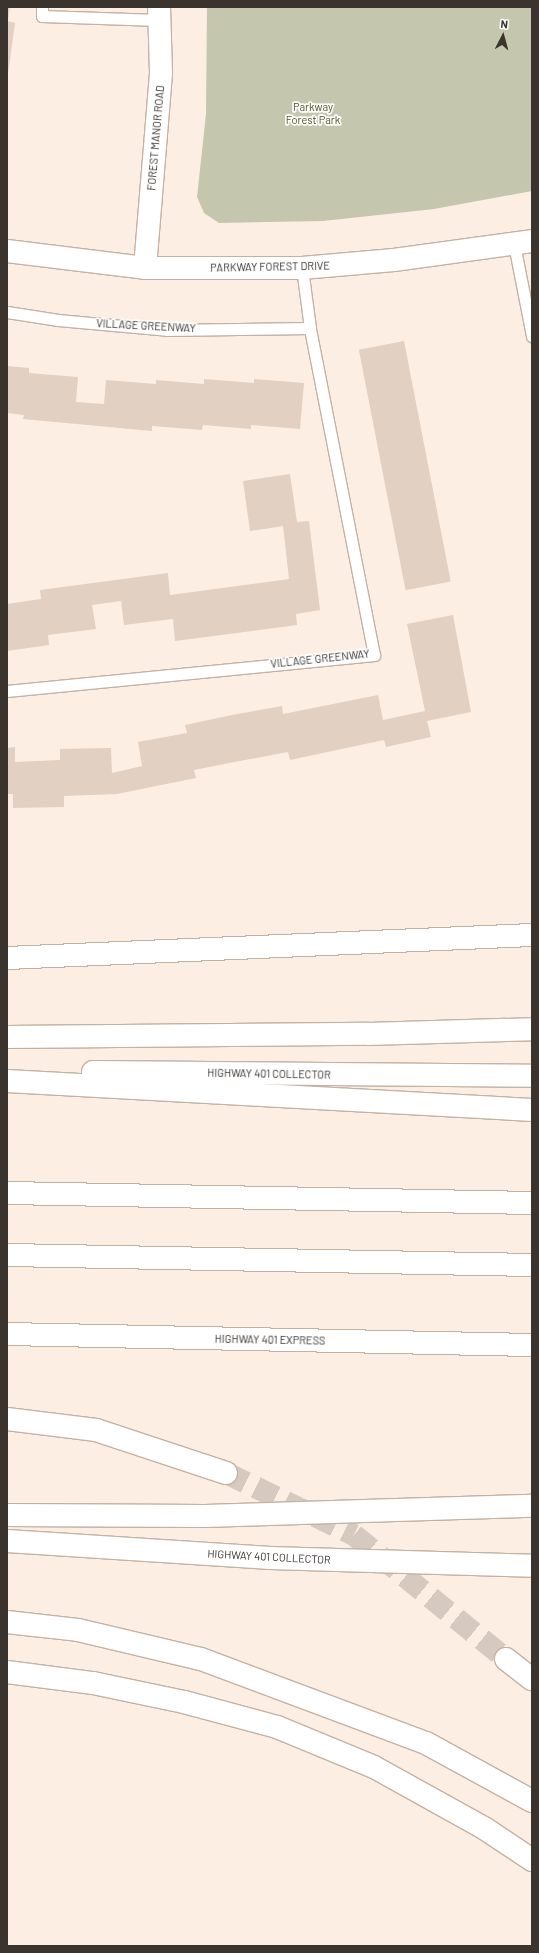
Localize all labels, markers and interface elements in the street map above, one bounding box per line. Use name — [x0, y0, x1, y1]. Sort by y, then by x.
north arrow — [483, 16, 523, 56]
text: N — [500, 17, 509, 30]
street label: FOREST MANOR ROAD — [145, 85, 167, 191]
park label: Parkway Forest Park — [286, 101, 340, 127]
street label: PARKWAY FOREST DRIVE — [210, 259, 330, 275]
street label: VILLAGE GREENWAY — [96, 317, 196, 335]
street label: VILLAGE GREENWAY — [270, 647, 370, 671]
street label: HIGHWAY 401 COLLECTOR — [207, 1066, 331, 1082]
street label: HIGHWAY 401 EXPRESS — [215, 1332, 325, 1348]
street label: HIGHWAY 401 COLLECTOR — [207, 1547, 331, 1567]

